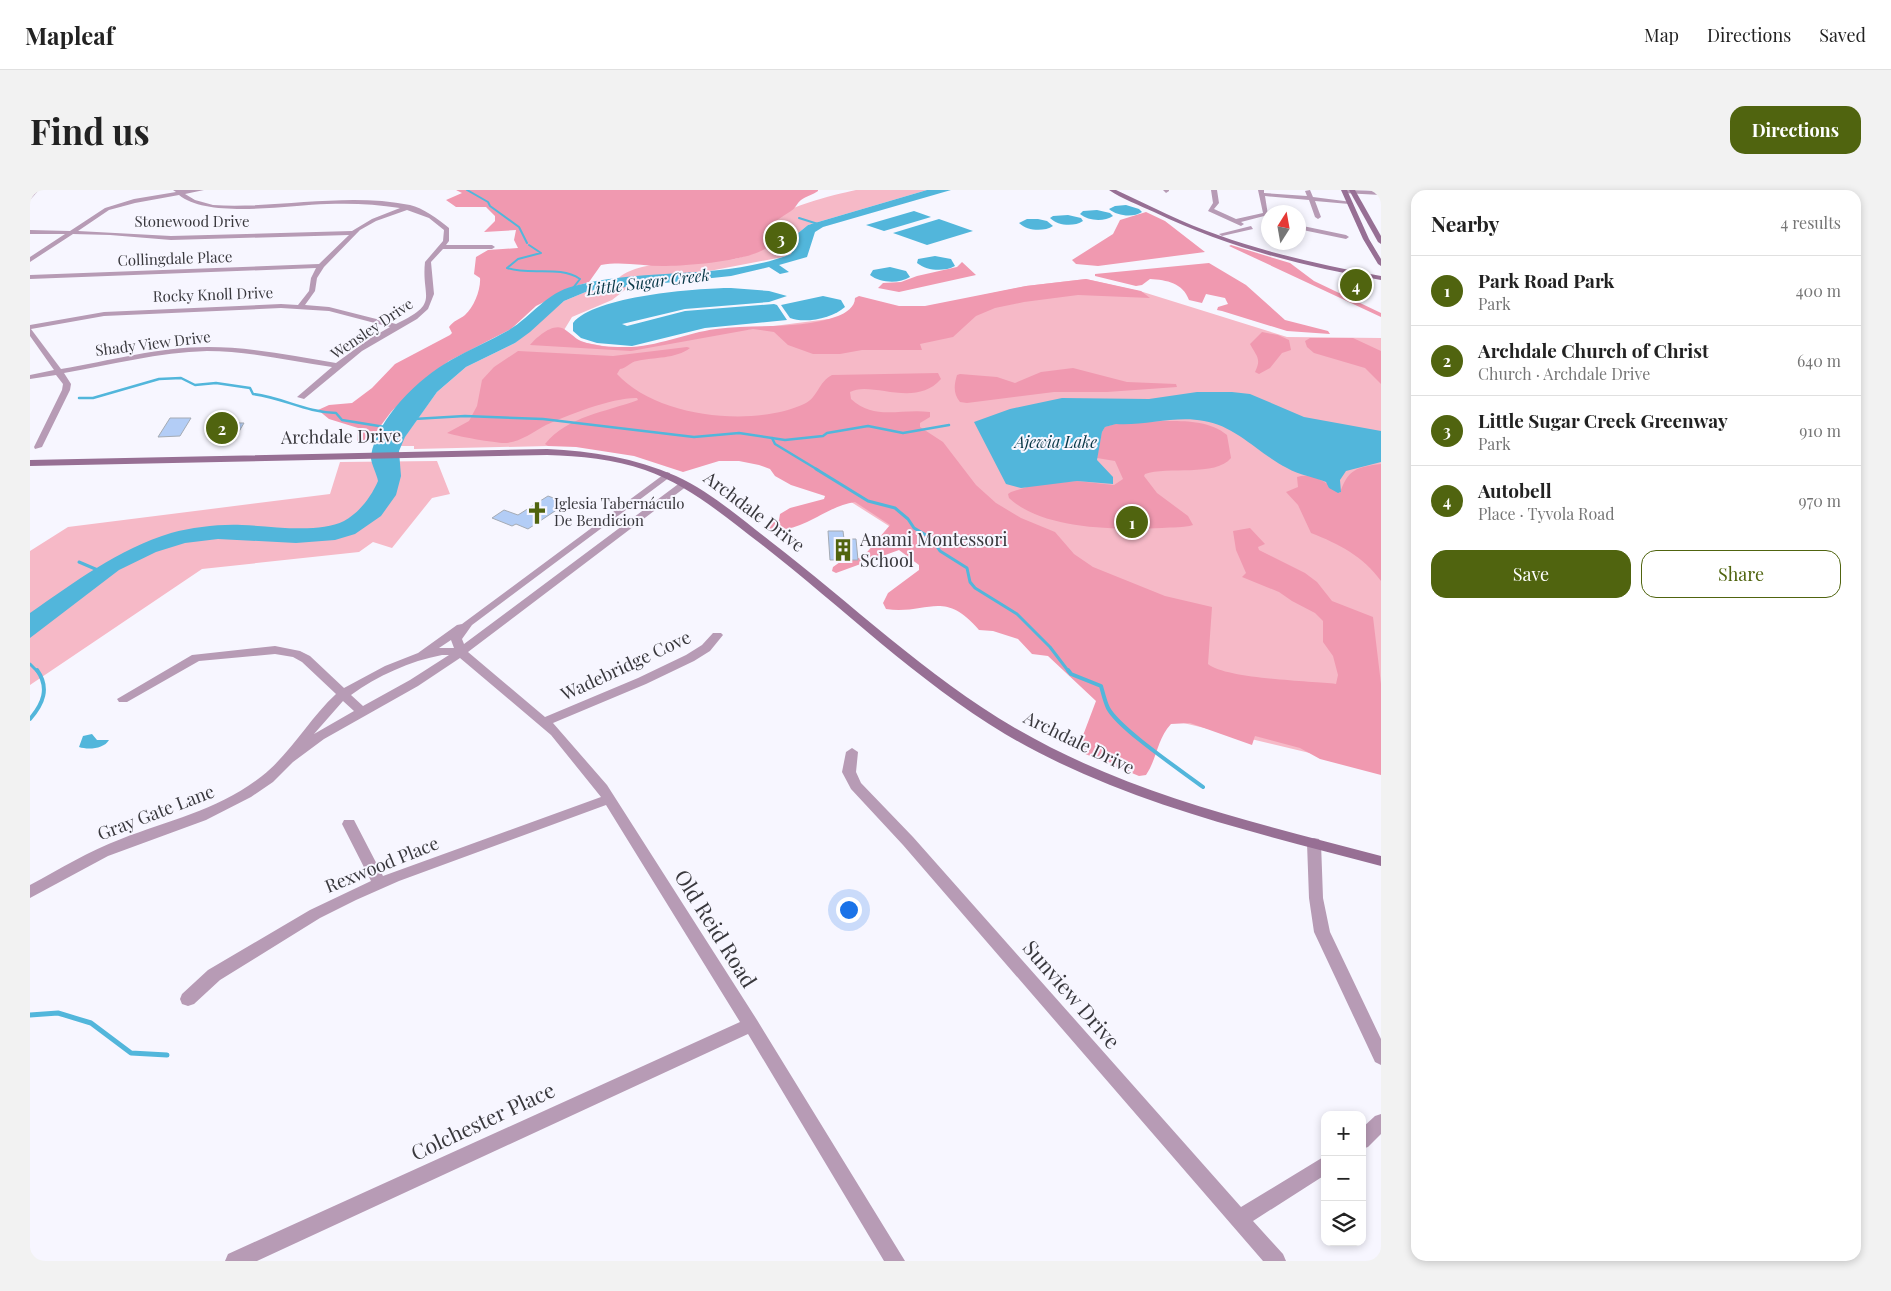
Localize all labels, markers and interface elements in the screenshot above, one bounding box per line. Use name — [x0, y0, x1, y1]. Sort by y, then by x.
text: Mapleaf — [25, 19, 114, 51]
text: Map — [1644, 23, 1679, 47]
text: Directions — [1707, 23, 1791, 47]
text: Saved — [1819, 23, 1866, 47]
button: Directions — [1730, 106, 1861, 154]
text: Find us — [30, 107, 150, 154]
north arrow — [1261, 205, 1306, 250]
text: Nearby — [1431, 209, 1500, 237]
street label: Stonewood Drive — [134, 211, 250, 231]
text: 4 results — [1780, 212, 1841, 233]
pin: 3 — [765, 219, 797, 257]
street label: Collingdale Place — [117, 246, 233, 270]
water label: Little Sugar Creek — [584, 264, 711, 300]
pin: 4 — [1340, 266, 1372, 304]
text: Park Road Park — [1478, 267, 1614, 293]
text: 1 — [1444, 280, 1450, 301]
text: 400 m — [1796, 280, 1841, 301]
street label: Rocky Knoll Drive — [153, 282, 273, 306]
street label: Wensley Drive — [326, 293, 416, 364]
text: Park — [1478, 293, 1511, 314]
street label: Shady View Drive — [94, 326, 212, 360]
text: Archdale Church of Christ — [1478, 337, 1709, 363]
text: 2 — [1443, 350, 1451, 371]
text: 640 m — [1797, 350, 1841, 371]
text: Church · Archdale Drive — [1478, 363, 1650, 384]
text: Little Sugar Creek Greenway — [1478, 407, 1728, 433]
pin: 2 — [206, 409, 238, 447]
text: 3 — [1443, 420, 1451, 441]
text: 910 m — [1799, 420, 1841, 441]
street label: Archdale Drive — [280, 423, 401, 449]
water label: Ajewia Lake — [1013, 431, 1097, 452]
text: Park — [1478, 433, 1511, 454]
street label: Archdale Drive — [699, 465, 810, 557]
text: Autobell — [1478, 477, 1552, 503]
text: 4 — [1443, 490, 1451, 511]
text: 970 m — [1799, 490, 1841, 511]
place label: Iglesia Tabernáculo De Bendicion — [554, 493, 684, 530]
church icon: Iglesia Tabernáculo De Bendicion — [524, 500, 550, 526]
pin: 1 — [1116, 503, 1148, 541]
text: Place · Tyvola Road — [1478, 503, 1614, 524]
place label: Anami Montessori School — [859, 527, 1007, 572]
building icon: Anami Montessori School — [830, 537, 856, 563]
button: Save — [1431, 550, 1631, 598]
button: Share — [1641, 550, 1841, 598]
street label: Wadebridge Cove — [556, 625, 694, 706]
street label: Archdale Drive — [1019, 704, 1139, 779]
street label: Gray Gate Lane — [94, 779, 218, 845]
street label: Rexwood Place — [321, 830, 442, 898]
street label: Old Reid Road — [669, 864, 764, 992]
your location — [836, 897, 862, 923]
street label: Sunview Drive — [1018, 934, 1127, 1054]
street label: Colchester Place — [406, 1075, 559, 1166]
map controls — [1321, 1111, 1366, 1246]
button: + — [1321, 1111, 1366, 1156]
button: − — [1321, 1156, 1366, 1201]
button: layers — [1321, 1201, 1366, 1246]

